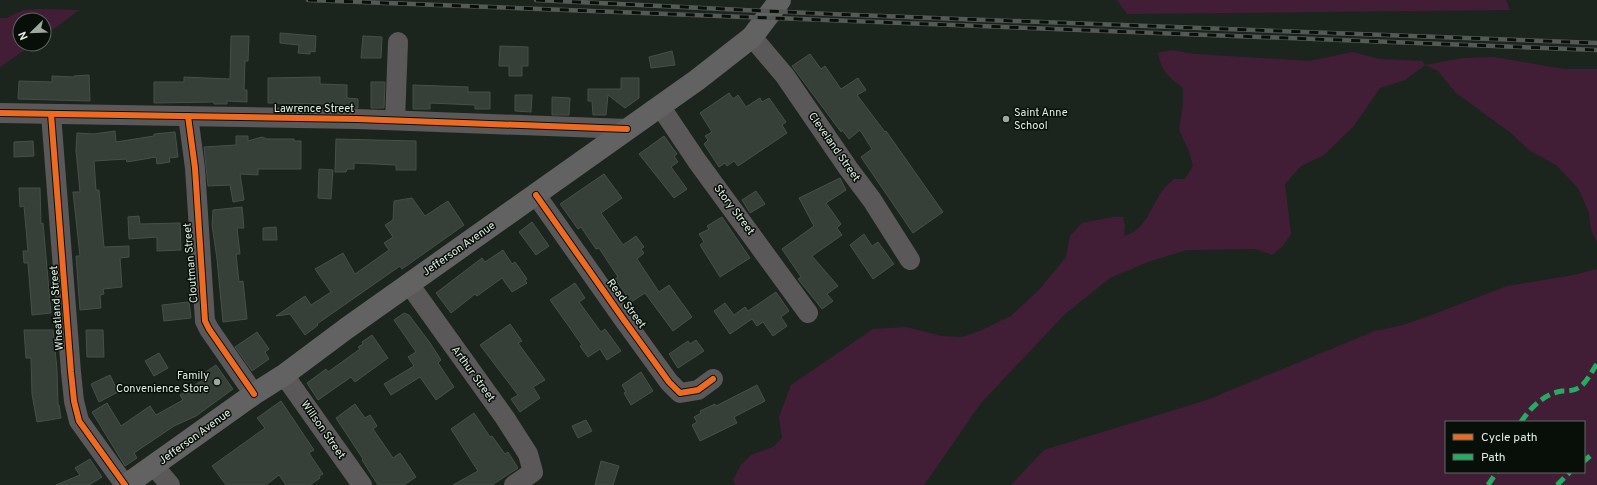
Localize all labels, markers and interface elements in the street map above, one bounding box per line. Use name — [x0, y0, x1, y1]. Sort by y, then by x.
north arrow — [12, 12, 52, 52]
text: N — [16, 29, 32, 42]
street label: Lawrence Street — [274, 102, 354, 116]
place label: Saint Anne School — [1014, 106, 1068, 133]
street label: Cleveland Street — [805, 110, 863, 184]
marker: Saint Anne School — [1001, 114, 1011, 124]
street label: Story Street — [710, 182, 758, 238]
street label: Jefferson Avenue — [420, 219, 498, 279]
street label: Cloutman Street — [181, 222, 201, 304]
street label: Wheatland Street — [47, 265, 67, 351]
street label: Read Street — [603, 276, 649, 332]
street label: Arthur Street — [448, 343, 498, 405]
place label: Family Convenience Store — [116, 369, 209, 396]
marker: Family Convenience Store — [212, 377, 222, 387]
street label: Willson Street — [298, 398, 348, 462]
street label: Jefferson Avenue — [156, 406, 234, 468]
legend — [1445, 421, 1585, 473]
text: Cycle path — [1481, 430, 1538, 446]
text: Path — [1481, 450, 1506, 466]

